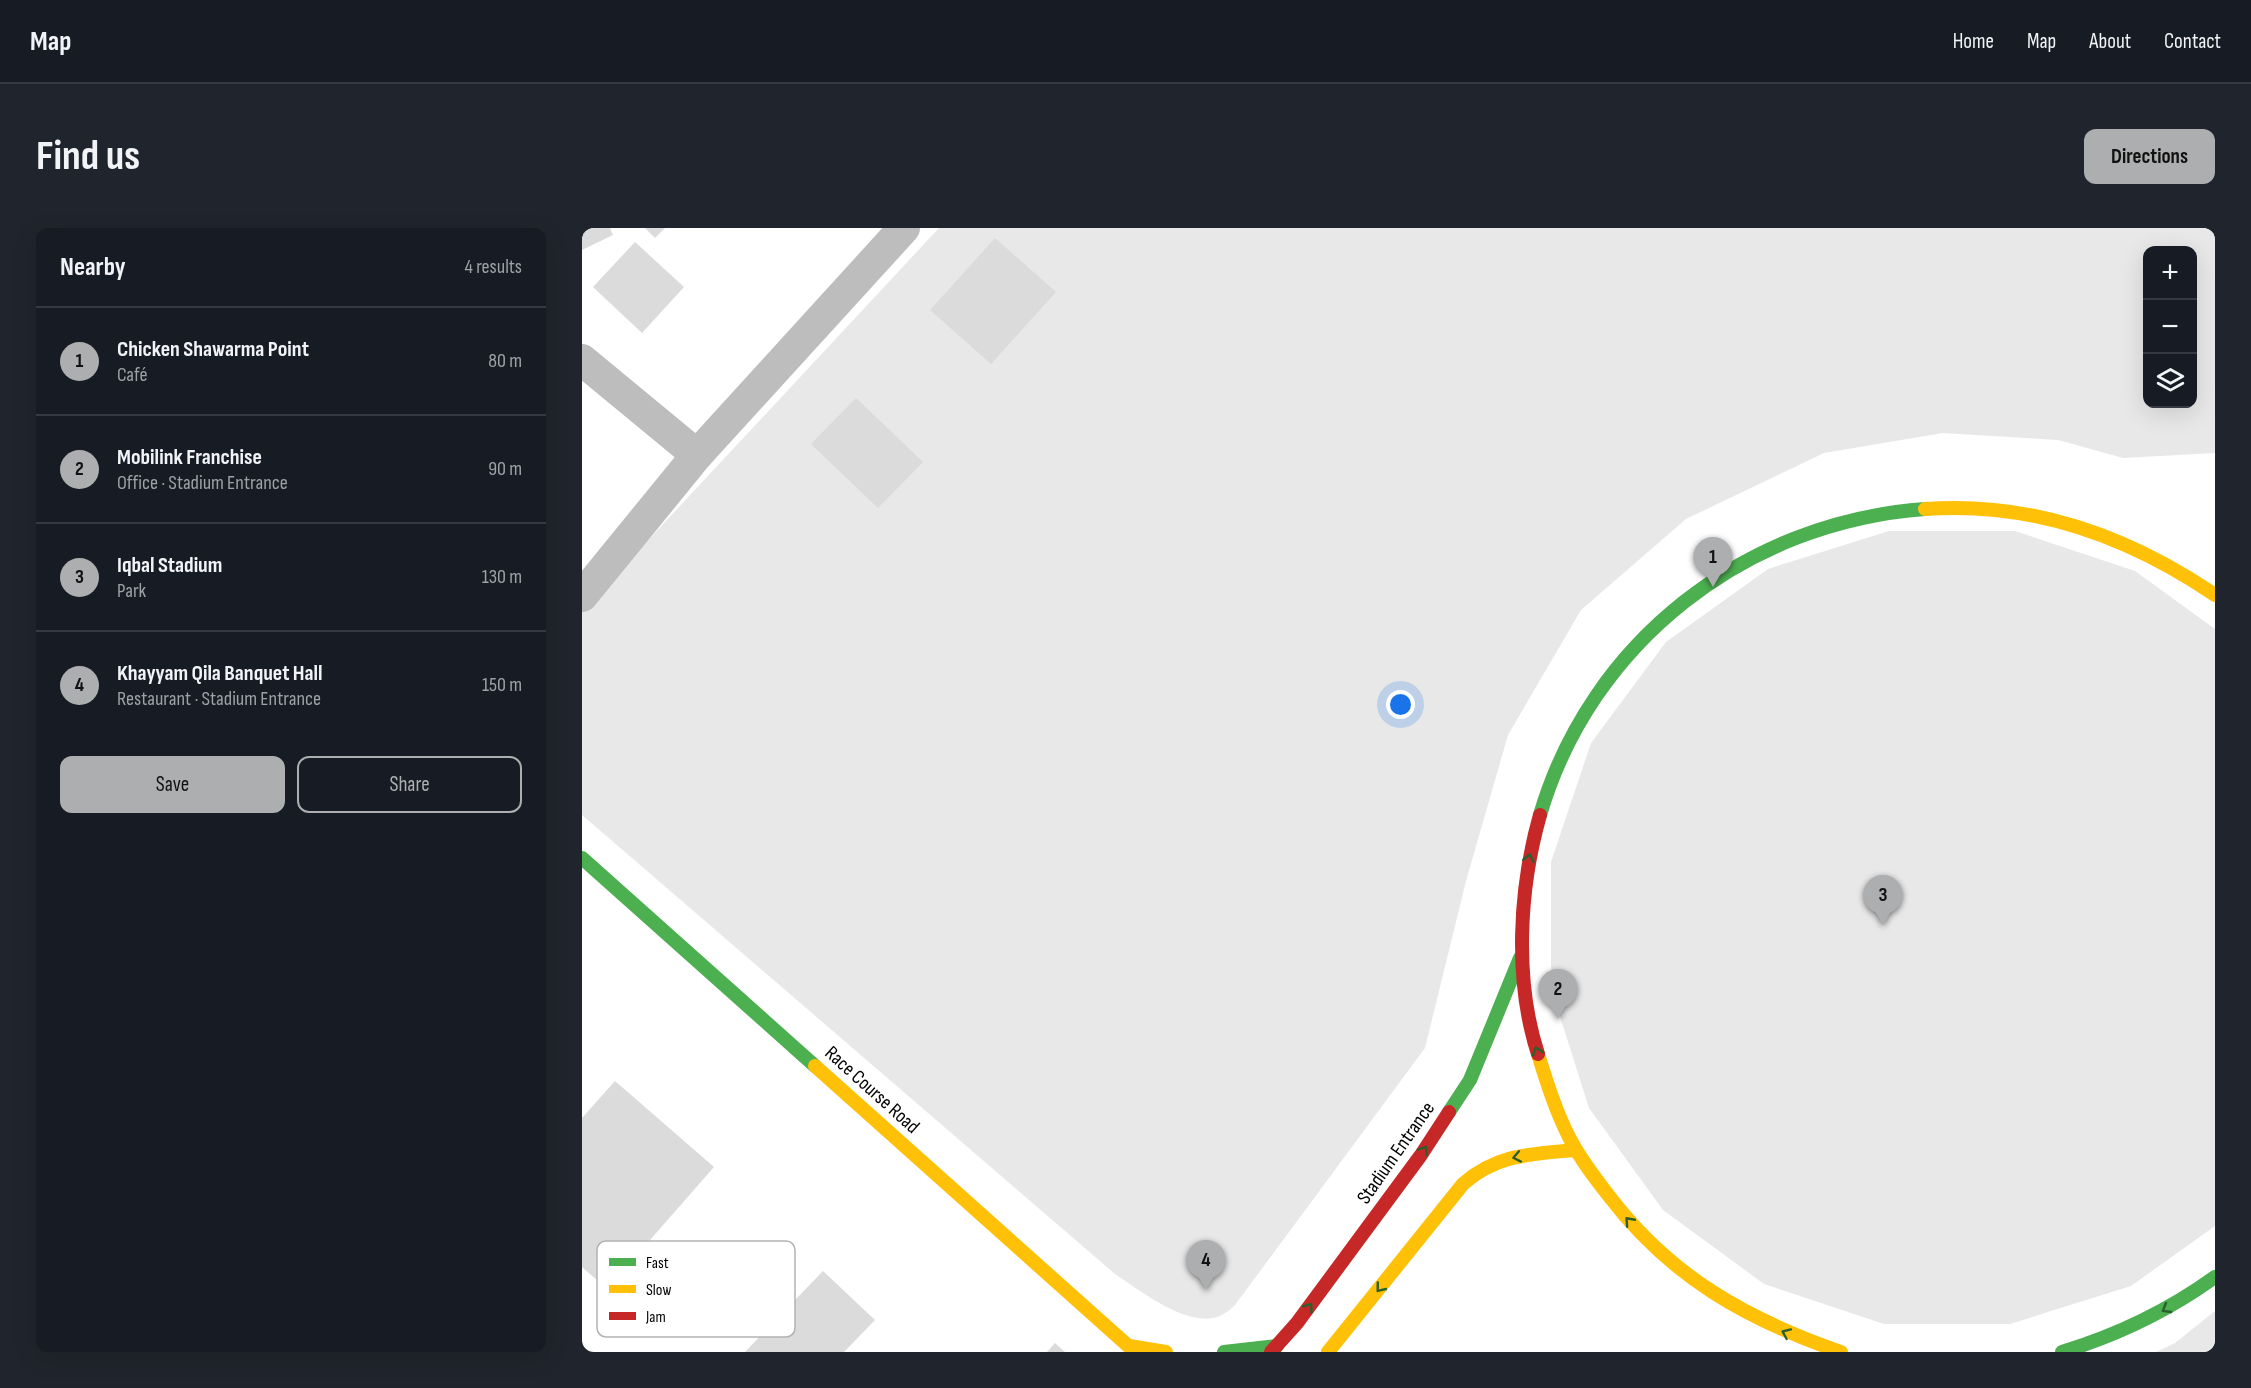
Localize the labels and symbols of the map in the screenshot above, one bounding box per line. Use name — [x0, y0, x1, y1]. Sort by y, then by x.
pin: 1 — [1694, 538, 1732, 587]
your location — [1386, 690, 1415, 719]
one-way arrow — [1522, 854, 1535, 864]
pin: 3 — [1864, 876, 1902, 925]
pin: 2 — [1538, 970, 1578, 1019]
street label: Race Course Road — [820, 1041, 924, 1139]
one-way arrow — [1532, 1046, 1544, 1057]
street label: Stadium Entrance — [1352, 1097, 1440, 1209]
one-way arrow — [1417, 1146, 1428, 1157]
one-way arrow — [1513, 1150, 1523, 1163]
one-way arrow — [1625, 1217, 1636, 1228]
pin: 4 — [1186, 1240, 1226, 1290]
legend — [597, 1241, 795, 1337]
text: Fast — [646, 1254, 669, 1273]
text: Slow — [646, 1281, 671, 1300]
one-way arrow — [1376, 1281, 1387, 1292]
one-way arrow — [2162, 1302, 2172, 1314]
one-way arrow — [1302, 1303, 1313, 1314]
text: Jam — [645, 1308, 666, 1327]
one-way arrow — [1782, 1328, 1793, 1340]

